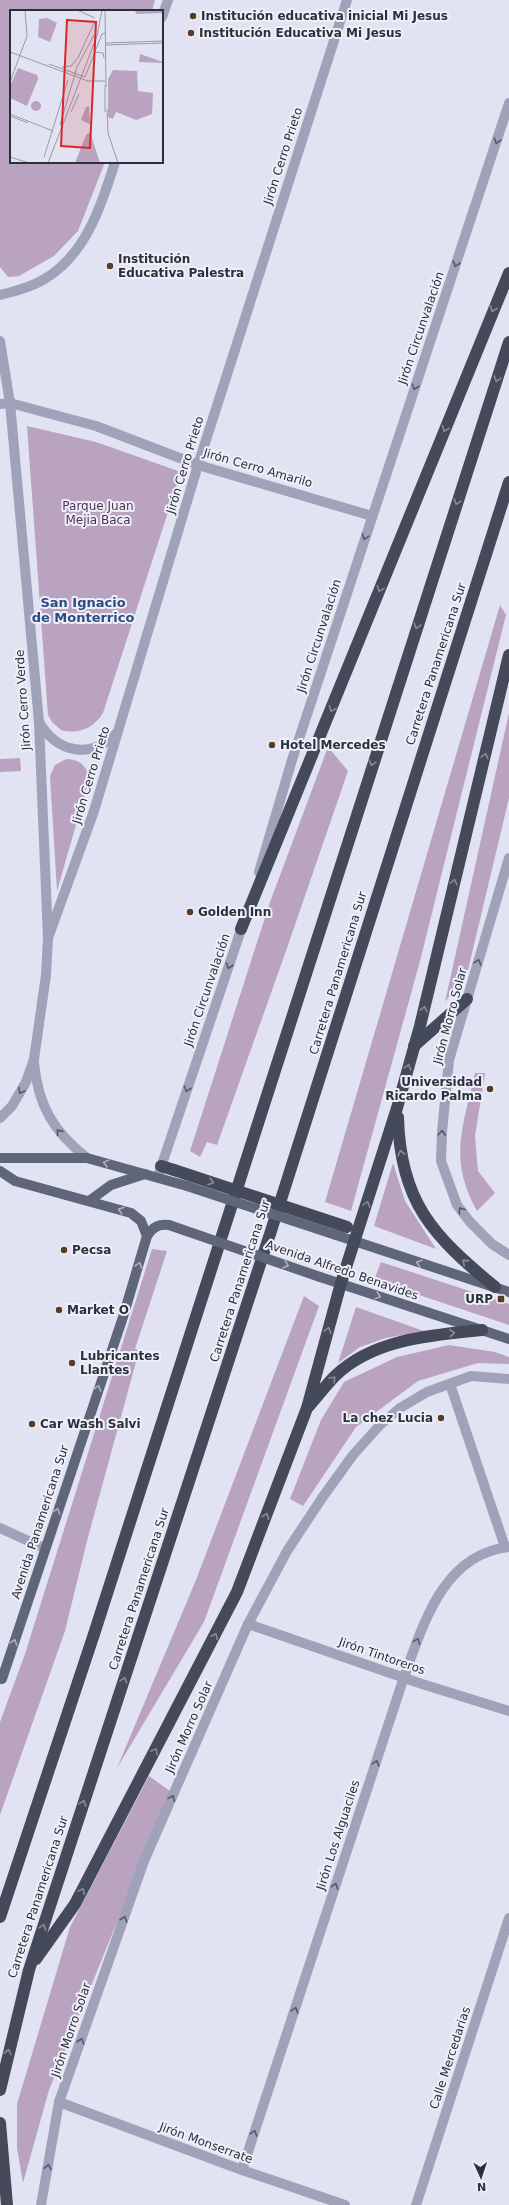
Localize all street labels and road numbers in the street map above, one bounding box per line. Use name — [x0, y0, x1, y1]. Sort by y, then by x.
street label: Jirón Cerro Prieto — [260, 106, 305, 207]
street label: Jirón Circunvalación — [395, 270, 447, 387]
street label: Jirón Cerro Prieto — [163, 414, 207, 516]
street label: Jirón Cerro Amarilo — [201, 445, 314, 490]
street label: Jirón Circunvalación — [294, 577, 344, 695]
street label: Carretera Panamericana Sur — [403, 581, 469, 747]
street label: Jirón Cerro Verde — [12, 649, 34, 752]
street label: Jirón Cerro Prieto — [69, 724, 113, 826]
street label: Carretera Panamericana Sur — [306, 890, 370, 1056]
street label: Jirón Circunvalación — [181, 932, 233, 1049]
street label: Jirón Morro Solar — [430, 966, 470, 1067]
street label: Carretera Panamericana Sur — [207, 1198, 273, 1364]
street label: Avenida Alfredo Benavides — [264, 1237, 420, 1303]
street label: Avenida Panamericana Sur — [8, 1443, 72, 1601]
street label: Carretera Panamericana Sur — [106, 1506, 172, 1672]
street label: Jirón Tintoreros — [336, 1634, 427, 1677]
street label: Jirón Morro Solar — [162, 1679, 216, 1776]
street label: Jirón Los Alguaciles — [313, 1778, 362, 1893]
street label: Carretera Panamericana Sur — [5, 1814, 71, 1980]
street label: Jirón Morro Solar — [48, 1981, 94, 2080]
street label: Calle Mercedarias — [427, 2005, 473, 2111]
street label: Jirón Monserrate — [156, 2119, 255, 2166]

